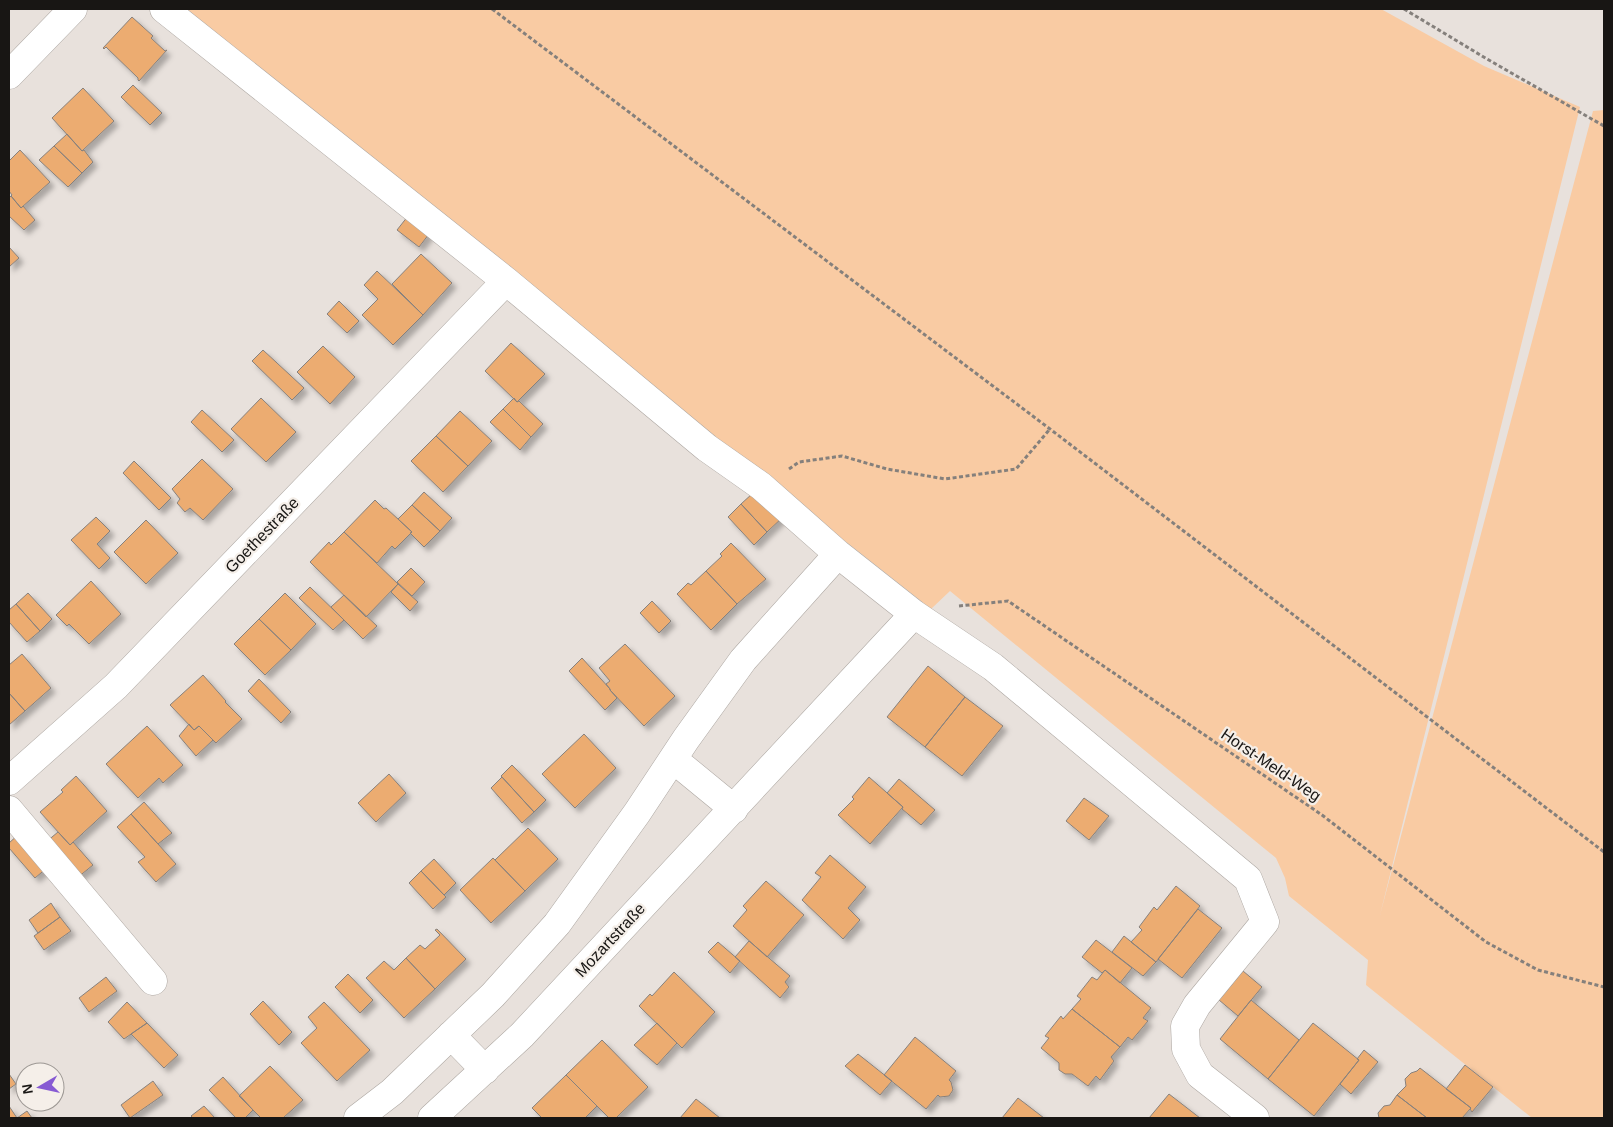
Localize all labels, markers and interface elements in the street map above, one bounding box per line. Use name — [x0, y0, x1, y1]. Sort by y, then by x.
street label: Goethestraße — [222, 494, 302, 576]
street label: Horst-Meld-Weg — [1218, 725, 1324, 805]
street label: Mozartstraße — [572, 900, 648, 980]
north arrow — [15, 1062, 65, 1112]
text: N — [18, 1083, 36, 1095]

